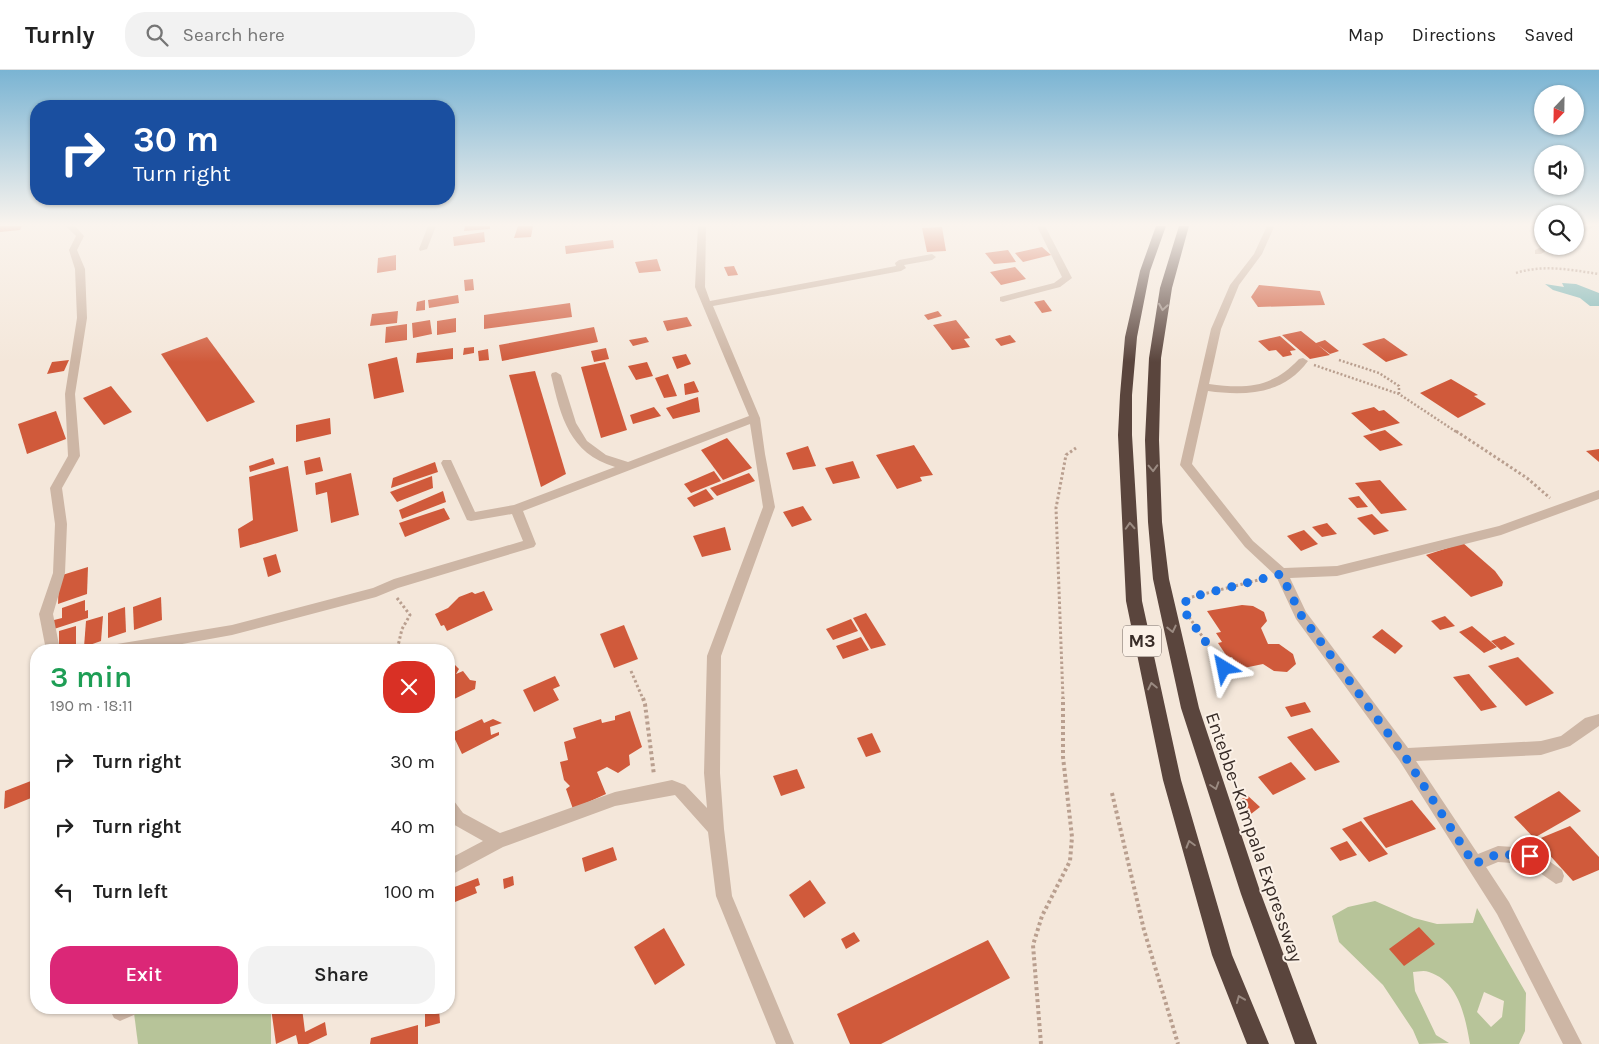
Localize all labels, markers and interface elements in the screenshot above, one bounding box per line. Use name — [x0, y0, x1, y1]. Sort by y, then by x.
search box — [125, 12, 475, 57]
text: Turnly — [25, 21, 95, 49]
icon: search — [143, 21, 171, 49]
text: Search here — [183, 24, 285, 46]
text: Map — [1348, 24, 1384, 46]
text: Directions — [1412, 24, 1496, 46]
text: Saved — [1524, 24, 1574, 46]
north arrow — [1534, 85, 1584, 135]
map controls — [1534, 85, 1584, 255]
text: 30 m — [133, 119, 219, 160]
icon: right — [50, 120, 115, 185]
button: sound — [1534, 145, 1584, 195]
text: Turn right — [133, 161, 231, 187]
button: search — [1534, 205, 1584, 255]
one-way arrow — [1158, 303, 1169, 311]
one-way arrow — [1148, 465, 1159, 473]
one-way arrow — [1124, 522, 1135, 530]
one-way arrow — [1166, 625, 1177, 634]
road number: M3 — [1123, 626, 1161, 656]
position arrow — [1197, 641, 1249, 693]
text: 3 min — [50, 659, 132, 695]
button: close — [383, 661, 435, 713]
one-way arrow — [1147, 682, 1158, 691]
text: 190 m · 18:11 — [50, 696, 133, 715]
street label: Entebbe–Kampala Expressway — [1201, 709, 1307, 965]
icon: right — [50, 748, 78, 776]
text: Turn right — [93, 751, 182, 773]
text: 30 m — [390, 751, 435, 773]
one-way arrow — [1210, 781, 1220, 790]
icon: right — [50, 813, 78, 841]
text: Turn right — [93, 816, 182, 838]
text: 40 m — [391, 816, 435, 838]
pin — [1509, 835, 1551, 877]
one-way arrow — [1186, 841, 1196, 849]
icon: arrive — [1516, 842, 1544, 870]
icon: left — [50, 878, 78, 906]
text: Turn left — [93, 881, 168, 903]
text: 100 m — [384, 881, 435, 903]
button: Exit — [50, 946, 238, 1004]
button: Share — [248, 946, 435, 1004]
one-way arrow — [1236, 995, 1246, 1004]

